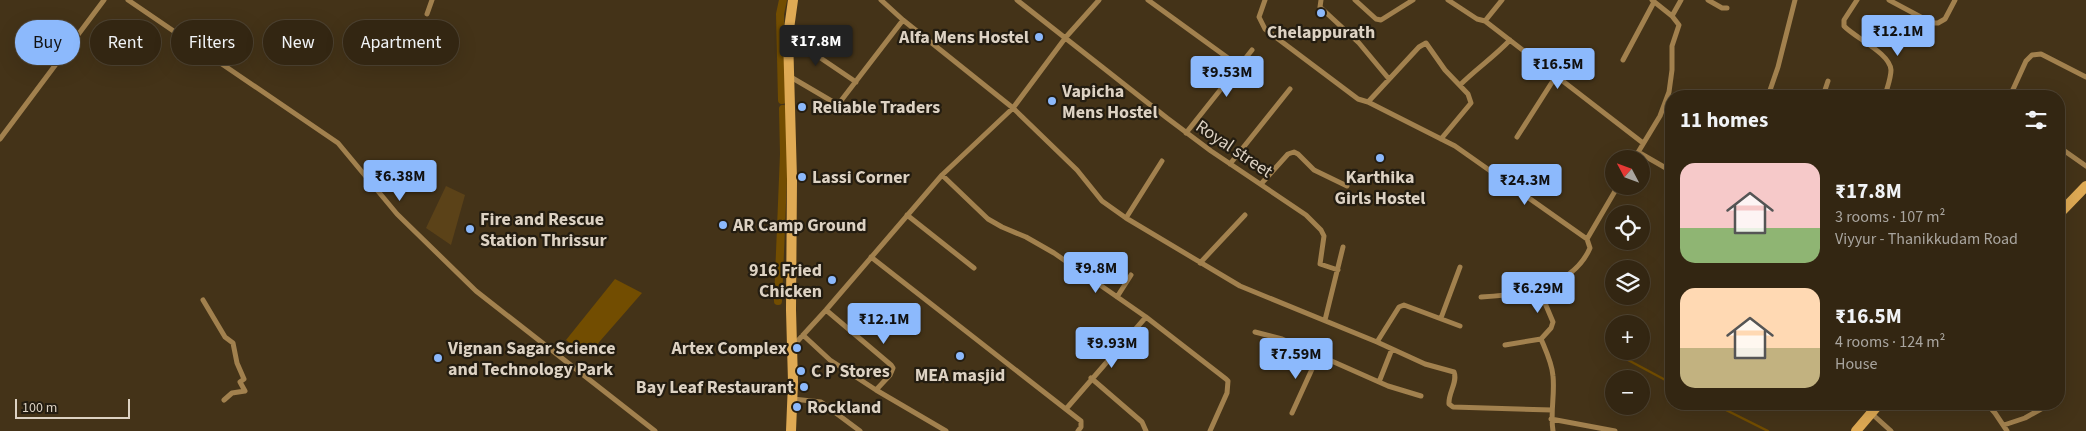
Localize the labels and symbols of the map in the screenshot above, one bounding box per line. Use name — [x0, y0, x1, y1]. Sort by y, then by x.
marker: Chelappurath — [1315, 7, 1327, 19]
pin: ₹12.1M — [1857, 15, 1939, 57]
place label: Chelappurath — [1267, 20, 1375, 45]
pin: ₹17.8M — [775, 24, 857, 67]
place label: Alfa Mens Hostel — [898, 25, 1029, 50]
marker: Alfa Mens Hostel — [1033, 31, 1045, 43]
pin: ₹16.5M — [1517, 48, 1599, 90]
pin: ₹9.53M — [1186, 56, 1268, 98]
place label: Vapicha Mens Hostel — [1061, 79, 1158, 125]
place label: Reliable Traders — [812, 95, 940, 120]
marker: Vapicha Mens Hostel — [1046, 95, 1058, 107]
marker: Reliable Traders — [796, 101, 808, 113]
street label: Royal street — [1190, 114, 1278, 184]
north arrow — [1605, 150, 1650, 195]
marker: Karthika Girls Hostel — [1374, 152, 1386, 164]
pin: ₹6.38M — [359, 160, 441, 202]
pin: ₹24.3M — [1484, 164, 1566, 206]
place label: Lassi Corner — [812, 165, 911, 190]
place label: Karthika Girls Hostel — [1334, 165, 1426, 211]
marker: Lassi Corner — [796, 171, 808, 183]
place label: Fire and Rescue Station Thrissur — [480, 207, 608, 253]
place label: AR Camp Ground — [732, 213, 867, 238]
marker: AR Camp Ground — [717, 219, 729, 231]
marker: Fire and Rescue Station Thrissur — [464, 223, 476, 235]
pin: ₹9.8M — [1061, 252, 1131, 294]
place label: 916 Fried Chicken — [749, 258, 822, 304]
pin: ₹6.29M — [1497, 272, 1579, 314]
marker: 916 Fried Chicken — [826, 274, 838, 286]
pin: ₹12.1M — [843, 302, 925, 345]
pin: ₹9.93M — [1071, 326, 1153, 369]
place label: Vignan Sagar Science and Technology Park — [447, 336, 616, 382]
place label: Artex Complex — [670, 336, 787, 361]
pin: ₹7.59M — [1255, 338, 1337, 380]
marker: Artex Complex — [791, 342, 803, 354]
marker: MEA masjid — [954, 350, 966, 362]
marker: Vignan Sagar Science and Technology Park — [432, 352, 444, 364]
place label: C P Stores — [811, 359, 890, 384]
place label: MEA masjid — [915, 363, 1005, 388]
marker: C P Stores — [795, 365, 807, 377]
place label: Bay Leaf Restaurant — [636, 375, 794, 400]
marker: Bay Leaf Restaurant — [798, 381, 810, 393]
place label: Rockland — [807, 395, 881, 420]
scale bar — [15, 396, 130, 419]
marker: Rockland — [791, 401, 803, 413]

